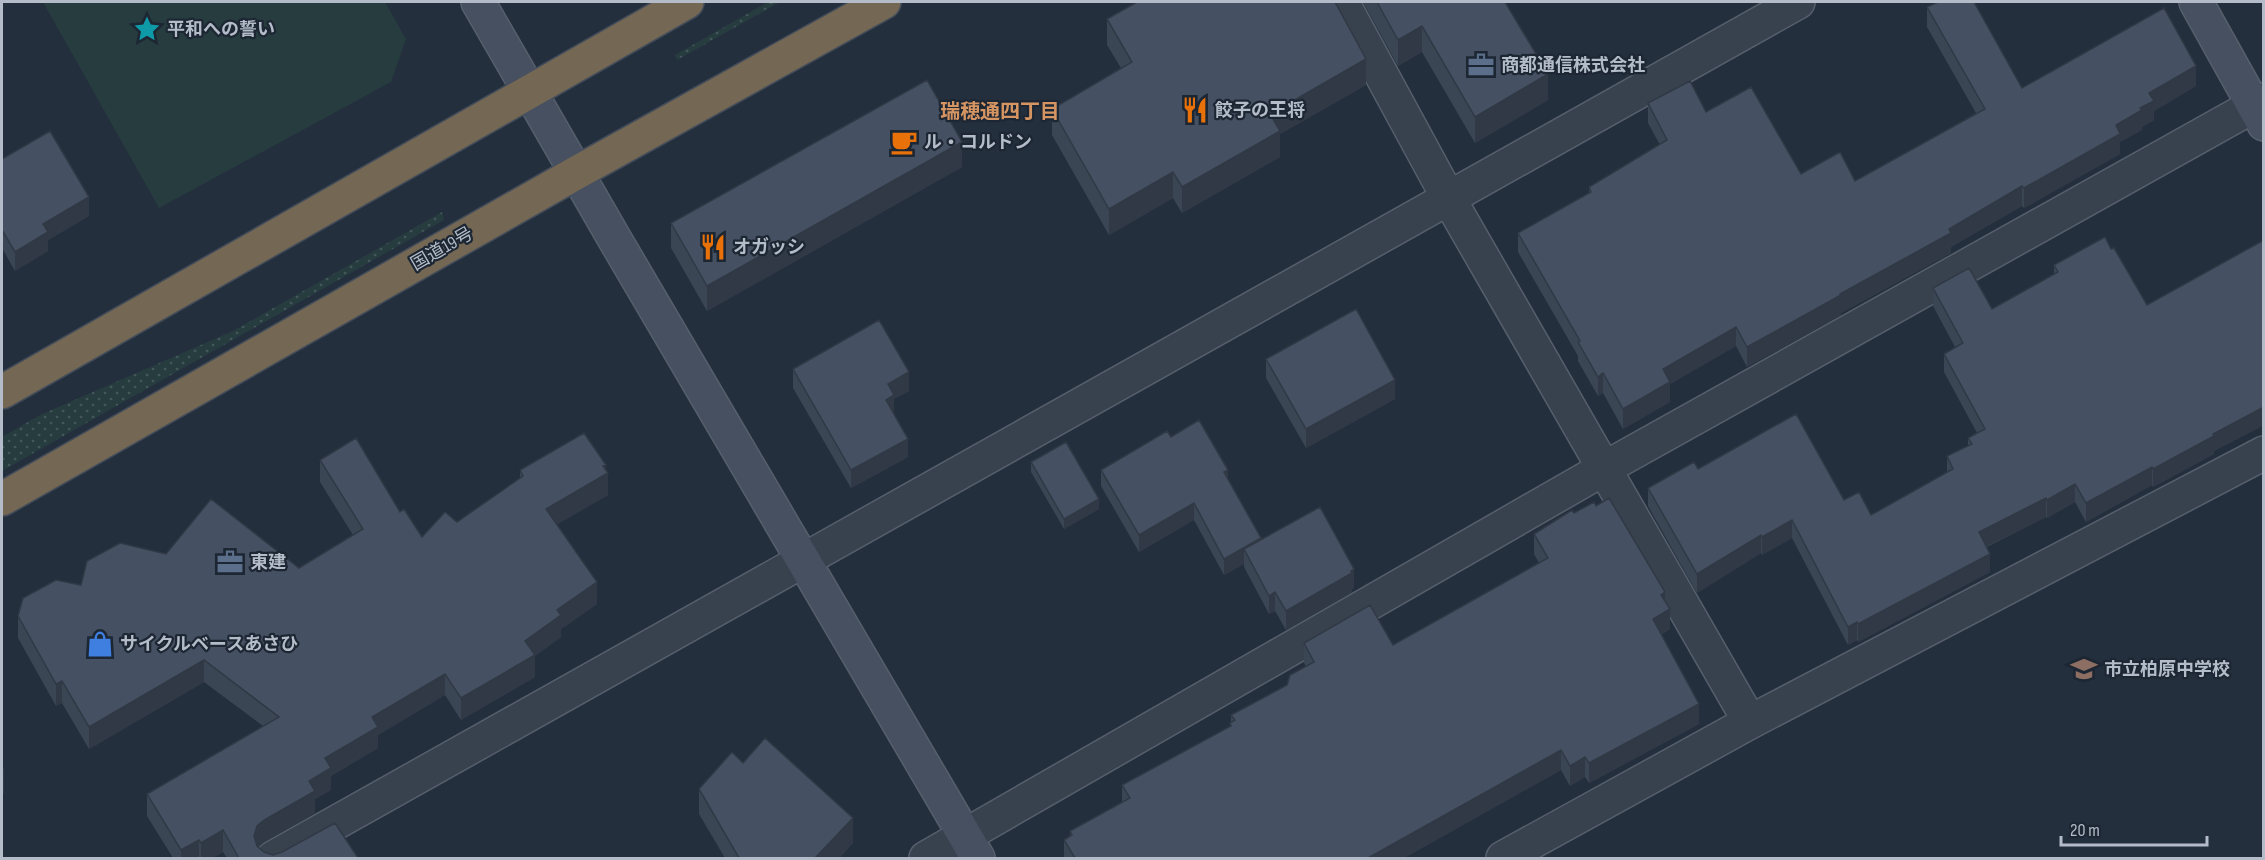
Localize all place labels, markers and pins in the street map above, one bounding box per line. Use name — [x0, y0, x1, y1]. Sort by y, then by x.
place icon: 平和への誓い — [132, 14, 162, 44]
place label: 平和への誓い — [167, 19, 275, 40]
office icon: 商都通信株式会社 — [1466, 50, 1496, 80]
place label: 商都通信株式会社 — [1501, 55, 1645, 76]
restaurant icon: 餃子の王将 — [1180, 95, 1210, 125]
place label: 餃子の王将 — [1214, 100, 1305, 121]
cafe icon: ル・コルドン — [889, 127, 919, 157]
place label: ル・コルドン — [924, 132, 1032, 153]
restaurant icon: オガッシ — [698, 232, 728, 262]
place label: オガッシ — [733, 237, 805, 258]
office icon: 東建 — [215, 547, 245, 577]
place label: 東建 — [250, 552, 286, 573]
shop icon: サイクルベースあさひ — [85, 629, 115, 659]
place label: サイクルベースあさひ — [120, 634, 298, 655]
school or university icon: 市立柏原中学校 — [2069, 654, 2099, 684]
place label: 市立柏原中学校 — [2104, 659, 2230, 680]

